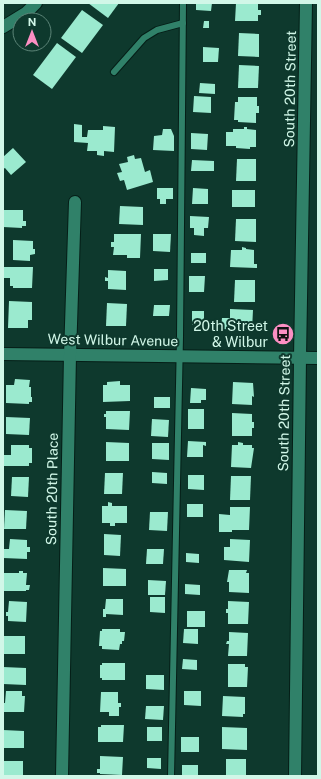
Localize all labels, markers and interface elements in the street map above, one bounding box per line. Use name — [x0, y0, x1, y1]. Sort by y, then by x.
north arrow — [12, 12, 52, 52]
text: N — [28, 16, 36, 28]
street label: South 20th Street — [281, 30, 299, 148]
place label: 20th Street & Wilbur — [193, 318, 268, 350]
bus stop icon: 20th Street & Wilbur — [270, 321, 296, 347]
street label: West Wilbur Avenue — [48, 331, 179, 349]
street label: South 20th Street — [275, 354, 293, 472]
street label: South 20th Place — [43, 433, 61, 545]

